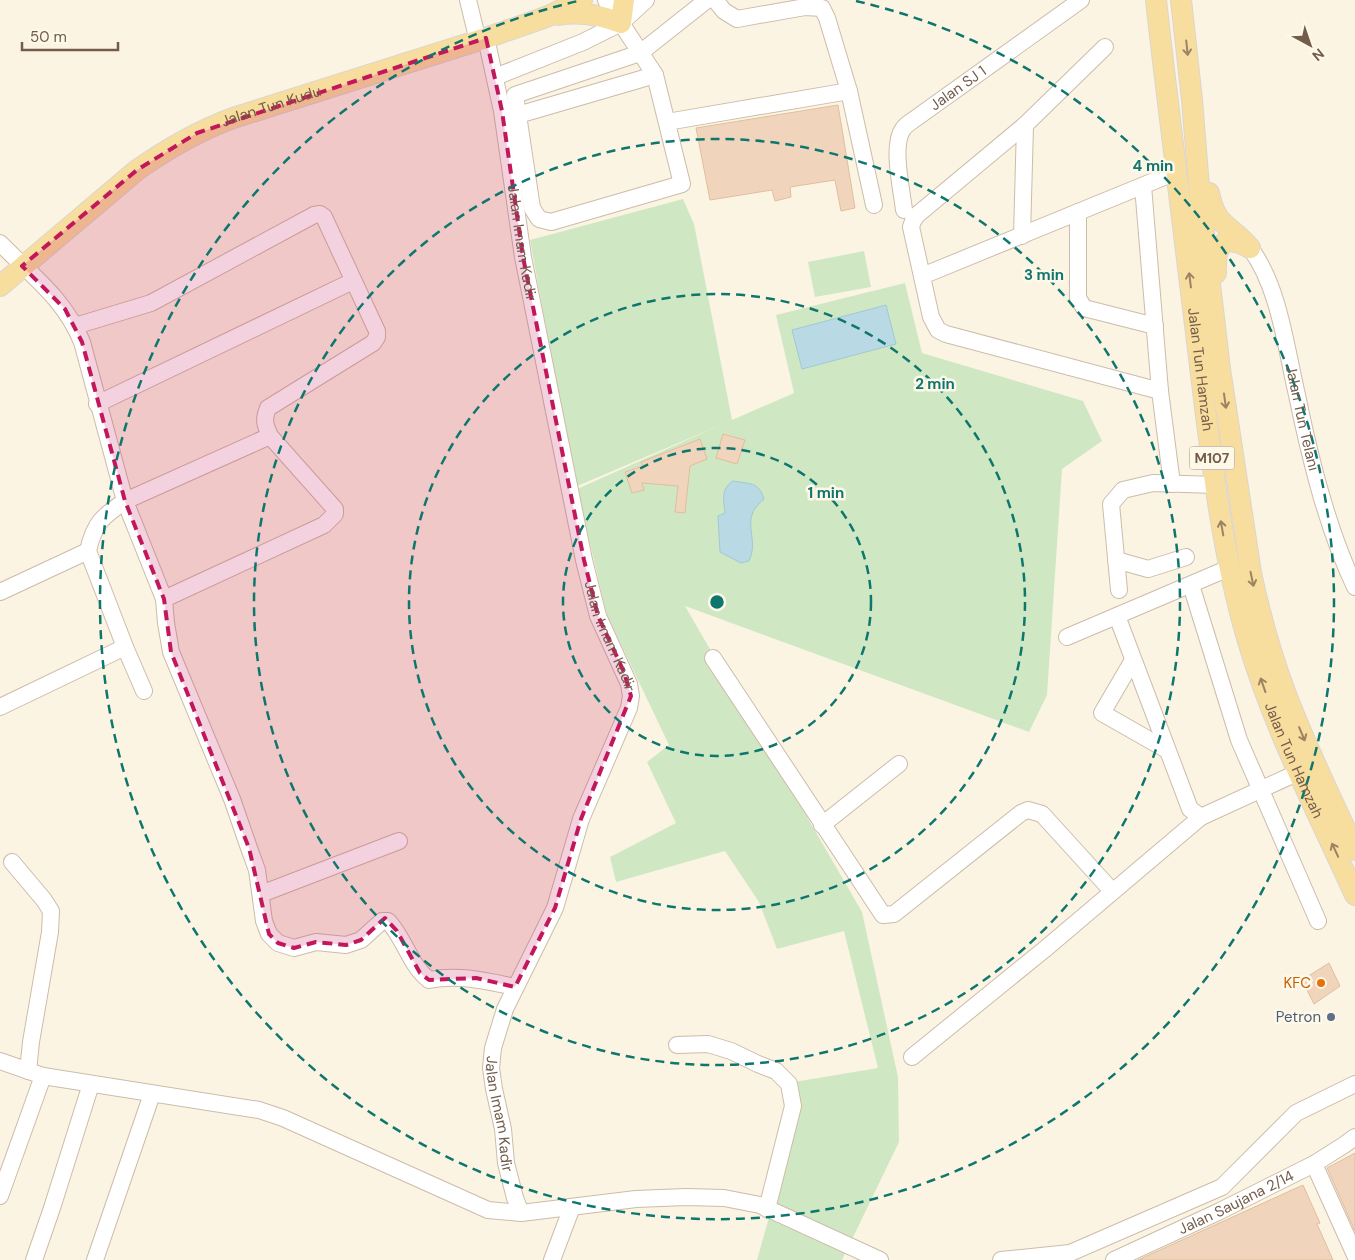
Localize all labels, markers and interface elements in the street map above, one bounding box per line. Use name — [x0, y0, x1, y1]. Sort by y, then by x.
scale bar — [22, 20, 119, 52]
north arrow — [1285, 20, 1335, 70]
text: 50 m — [30, 27, 67, 47]
one-way arrow — [1182, 40, 1192, 56]
text: N — [1309, 45, 1328, 65]
street label: Jalan SJ 1 — [926, 61, 990, 115]
street label: Jalan Tun Kudu — [218, 81, 324, 132]
text: 4 min — [1133, 156, 1173, 176]
street label: Jalan Imam Kadir — [503, 183, 542, 303]
text: 3 min — [1024, 265, 1064, 285]
one-way arrow — [1184, 273, 1194, 289]
street label: Jalan Tun Hamzah — [1183, 307, 1218, 432]
street label: Jalan Tun Telani — [1281, 363, 1324, 473]
text: 2 min — [915, 374, 955, 394]
one-way arrow — [1220, 393, 1230, 409]
road number: M107 — [1190, 446, 1234, 469]
text: 1 min — [808, 483, 844, 503]
one-way arrow — [1217, 521, 1227, 537]
one-way arrow — [1248, 571, 1257, 587]
street label: Jalan Imam Kadir — [580, 579, 640, 693]
centre of rings — [708, 593, 726, 611]
one-way arrow — [1258, 678, 1267, 694]
street label: Jalan Tun Hamzah — [1260, 700, 1328, 821]
one-way arrow — [1297, 726, 1307, 741]
one-way arrow — [1329, 843, 1339, 858]
place label: KFC — [1283, 973, 1311, 993]
marker: KFC — [1315, 977, 1327, 989]
place label: Petron — [1276, 1007, 1321, 1027]
marker: Petron — [1325, 1011, 1337, 1023]
street label: Jalan Imam Kadir — [481, 1055, 518, 1175]
street label: Jalan Saujana 2/14 — [1175, 1166, 1297, 1239]

